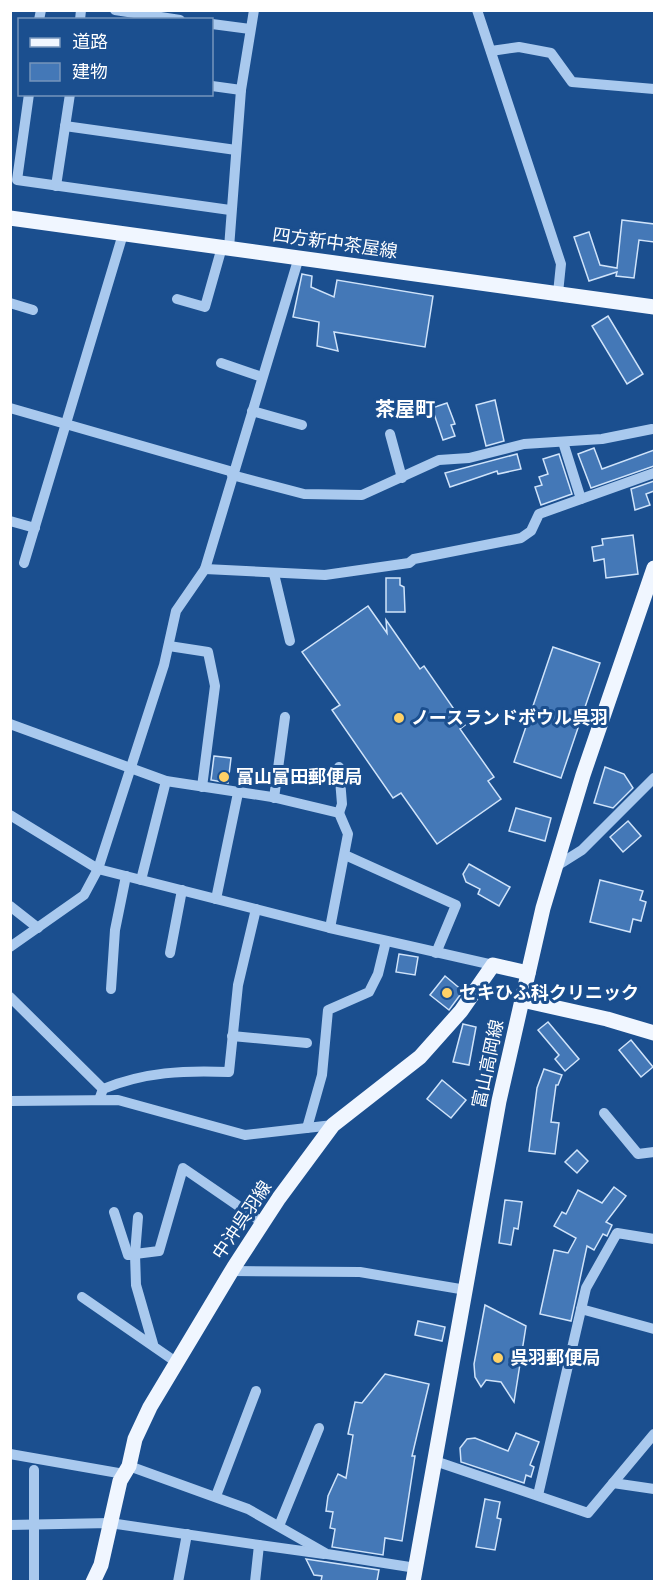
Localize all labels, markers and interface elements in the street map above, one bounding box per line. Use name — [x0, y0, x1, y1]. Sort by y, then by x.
legend — [18, 18, 213, 96]
text: 道路 — [72, 31, 108, 53]
text: 建物 — [72, 61, 108, 83]
street label: 四方新中茶屋線 — [271, 223, 399, 263]
district label: 茶屋町 — [375, 398, 435, 422]
place label: ノースランドボウル呉羽 — [411, 707, 608, 729]
marker: ノースランドボウル呉羽 — [392, 711, 406, 725]
place label: 富山富田郵便局 — [236, 766, 362, 788]
marker: 富山富田郵便局 — [217, 770, 231, 784]
place label: セキひふ科クリニック — [459, 982, 639, 1004]
marker: セキひふ科クリニック — [440, 986, 454, 1000]
street label: 富山高岡線 — [468, 1018, 508, 1110]
street label: 中沖呉羽線 — [208, 1177, 276, 1263]
place label: 呉羽郵便局 — [510, 1347, 600, 1369]
marker: 呉羽郵便局 — [491, 1351, 505, 1365]

